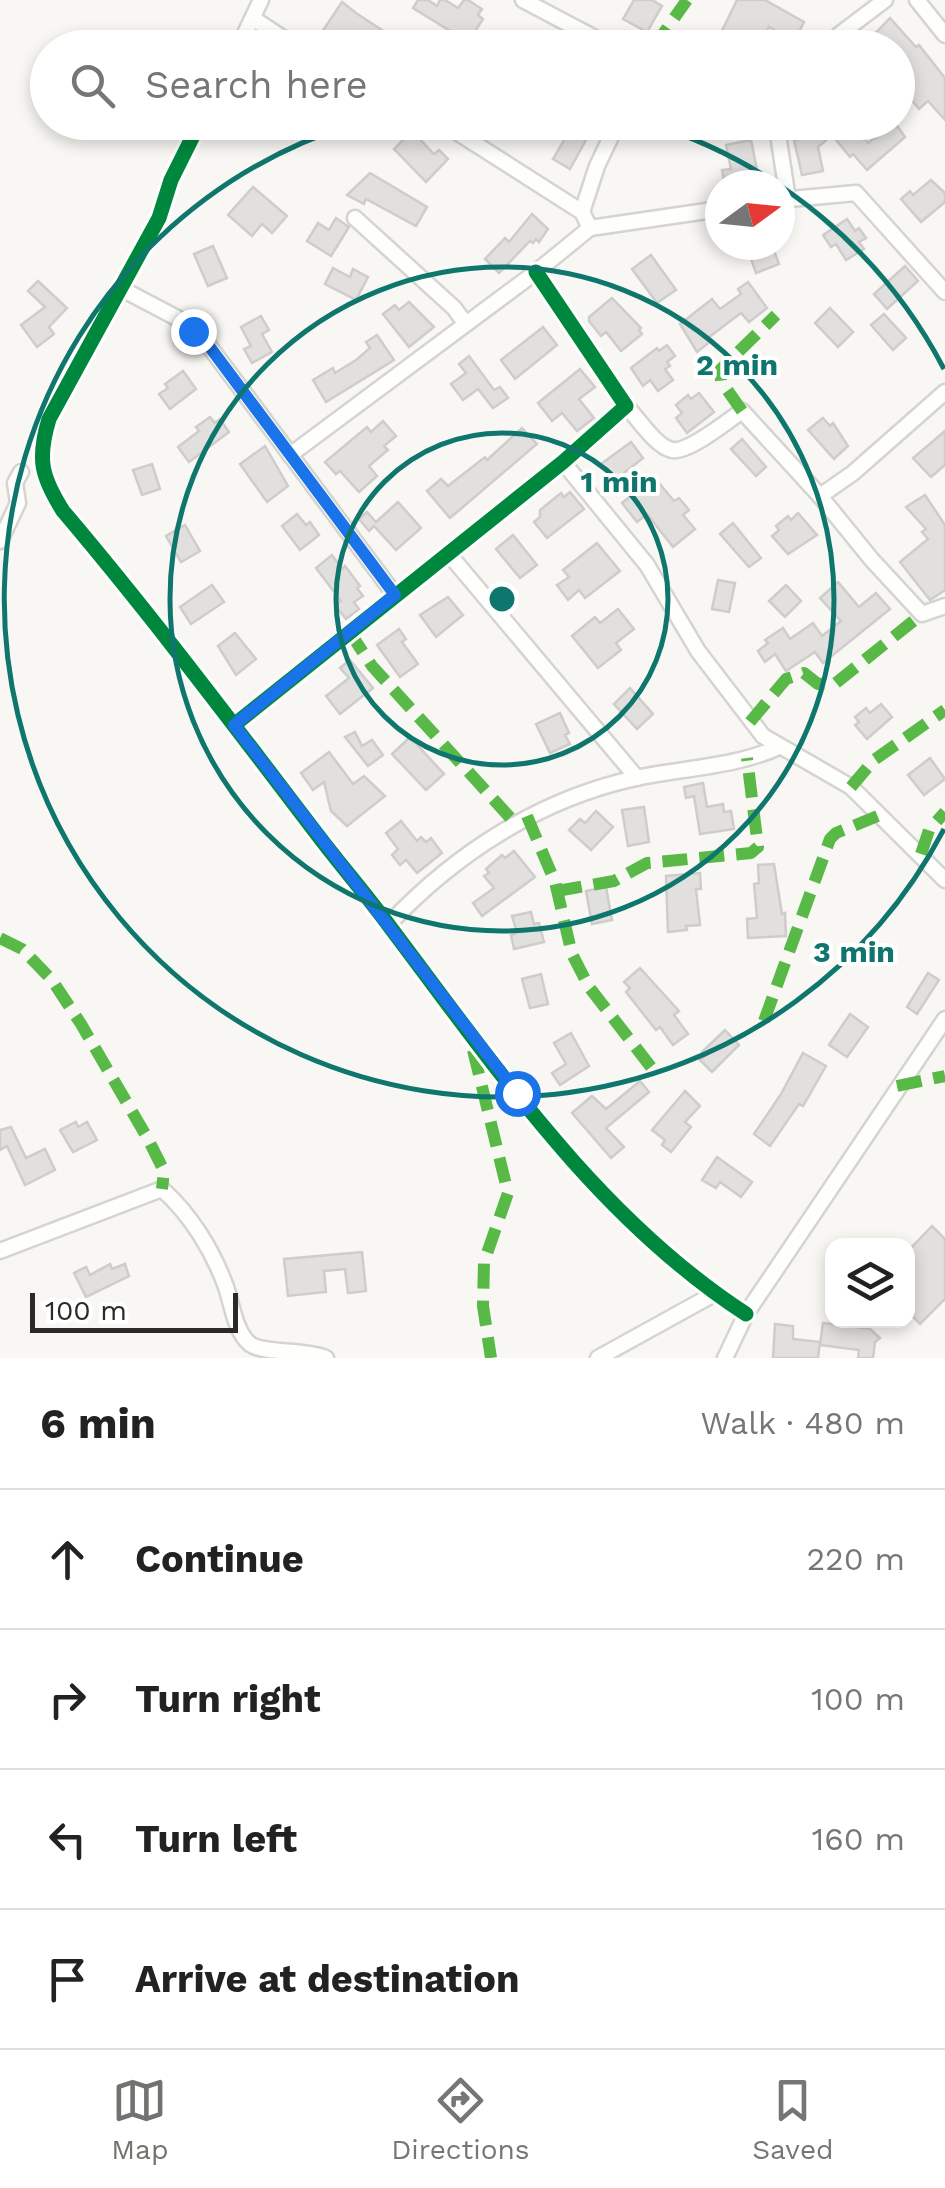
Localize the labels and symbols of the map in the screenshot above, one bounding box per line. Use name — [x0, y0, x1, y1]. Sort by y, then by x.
north arrow — [705, 170, 795, 260]
route end — [171, 309, 217, 355]
text: 2 min — [696, 347, 778, 382]
text: 1 min — [580, 464, 658, 499]
centre of rings — [484, 581, 520, 617]
text: 3 min — [813, 934, 895, 969]
route start — [495, 1071, 541, 1117]
scale bar — [30, 1288, 238, 1332]

